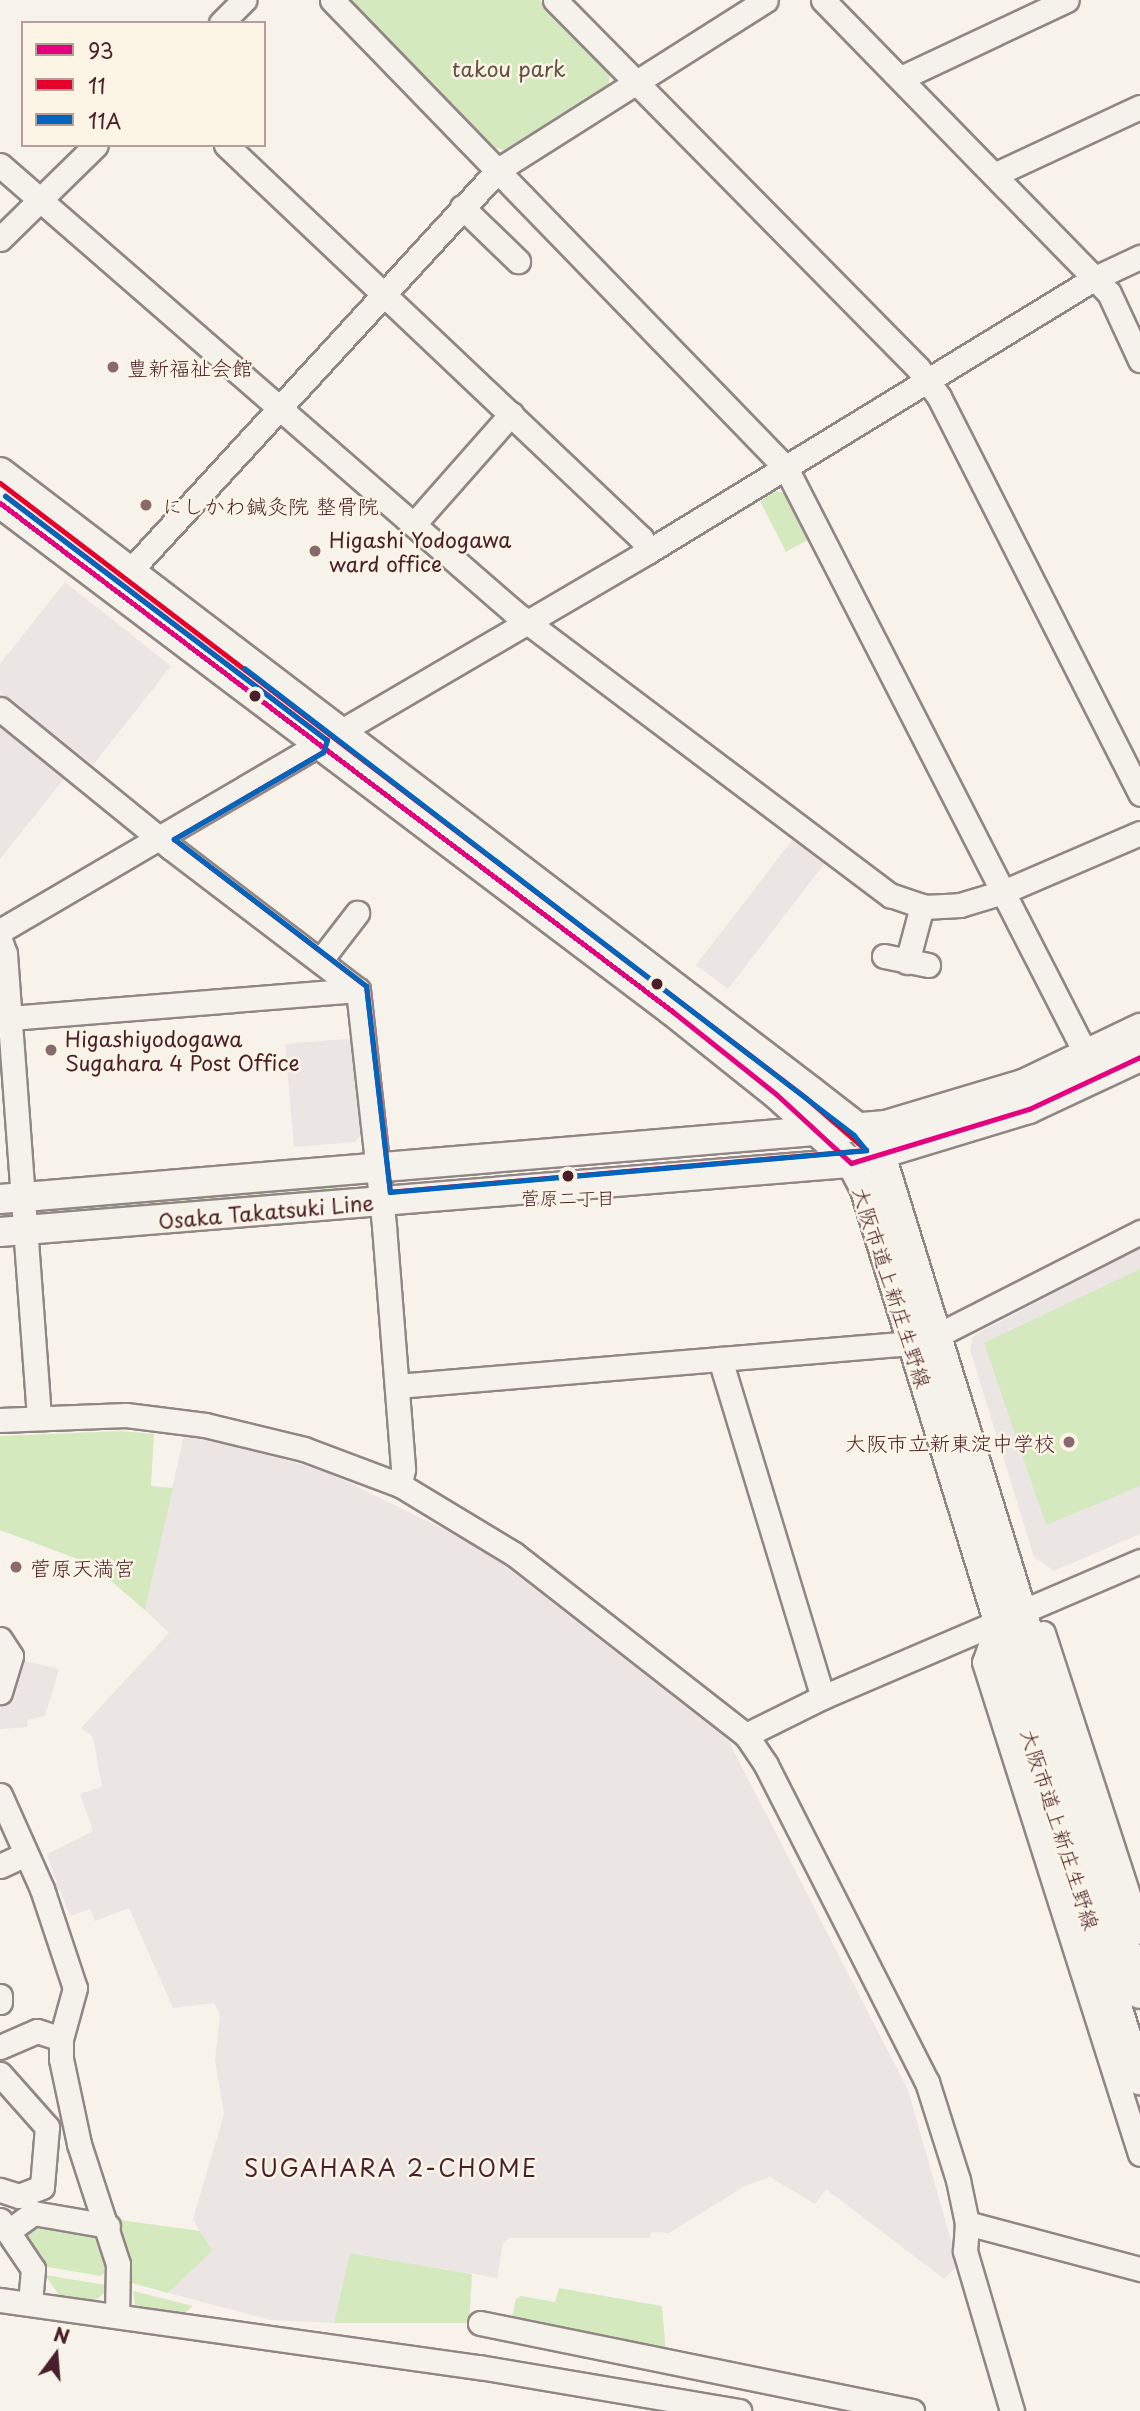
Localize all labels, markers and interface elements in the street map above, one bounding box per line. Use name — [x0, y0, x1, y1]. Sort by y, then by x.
legend — [21, 21, 266, 147]
text: 93 — [88, 34, 114, 66]
park label: takou park — [453, 55, 565, 81]
text: 11 — [88, 69, 106, 101]
text: 11A — [88, 104, 121, 136]
place label: 豊新福祉会館 — [127, 354, 253, 380]
marker: 豊新福祉会館 — [105, 359, 121, 375]
place label: にしかわ鍼灸院 整骨院 — [162, 492, 379, 518]
marker: にしかわ鍼灸院 整骨院 — [136, 495, 156, 515]
place label: Higashi Yodogawa ward office — [329, 526, 511, 576]
marker: Higashi Yodogawa ward office — [307, 543, 323, 559]
unlabelled marker — [248, 689, 262, 703]
unlabelled marker — [650, 977, 664, 991]
place label: Higashiyodogawa Sugahara 4 Post Office — [65, 1025, 301, 1075]
marker: Higashiyodogawa Sugahara 4 Post Office — [43, 1042, 59, 1058]
marker: 菅原二丁目 — [561, 1169, 575, 1183]
street label: 大阪市道上新庄生野線 — [849, 1183, 937, 1391]
place label: 菅原二丁目 — [521, 1187, 615, 1209]
street label: Osaka Takatsuki Line — [157, 1189, 375, 1233]
place label: 大阪市立新東淀中学校 — [845, 1429, 1055, 1455]
marker: 大阪市立新東淀中学校 — [1061, 1434, 1077, 1450]
place label: 菅原天満宮 — [30, 1554, 135, 1580]
marker: 菅原天満宮 — [8, 1559, 24, 1575]
street label: 大阪市道上新庄生野線 — [1017, 1725, 1105, 1933]
district label: SUGAHARA 2-CHOME — [247, 2154, 535, 2182]
text: N — [51, 2319, 73, 2350]
north arrow — [21, 2320, 91, 2390]

